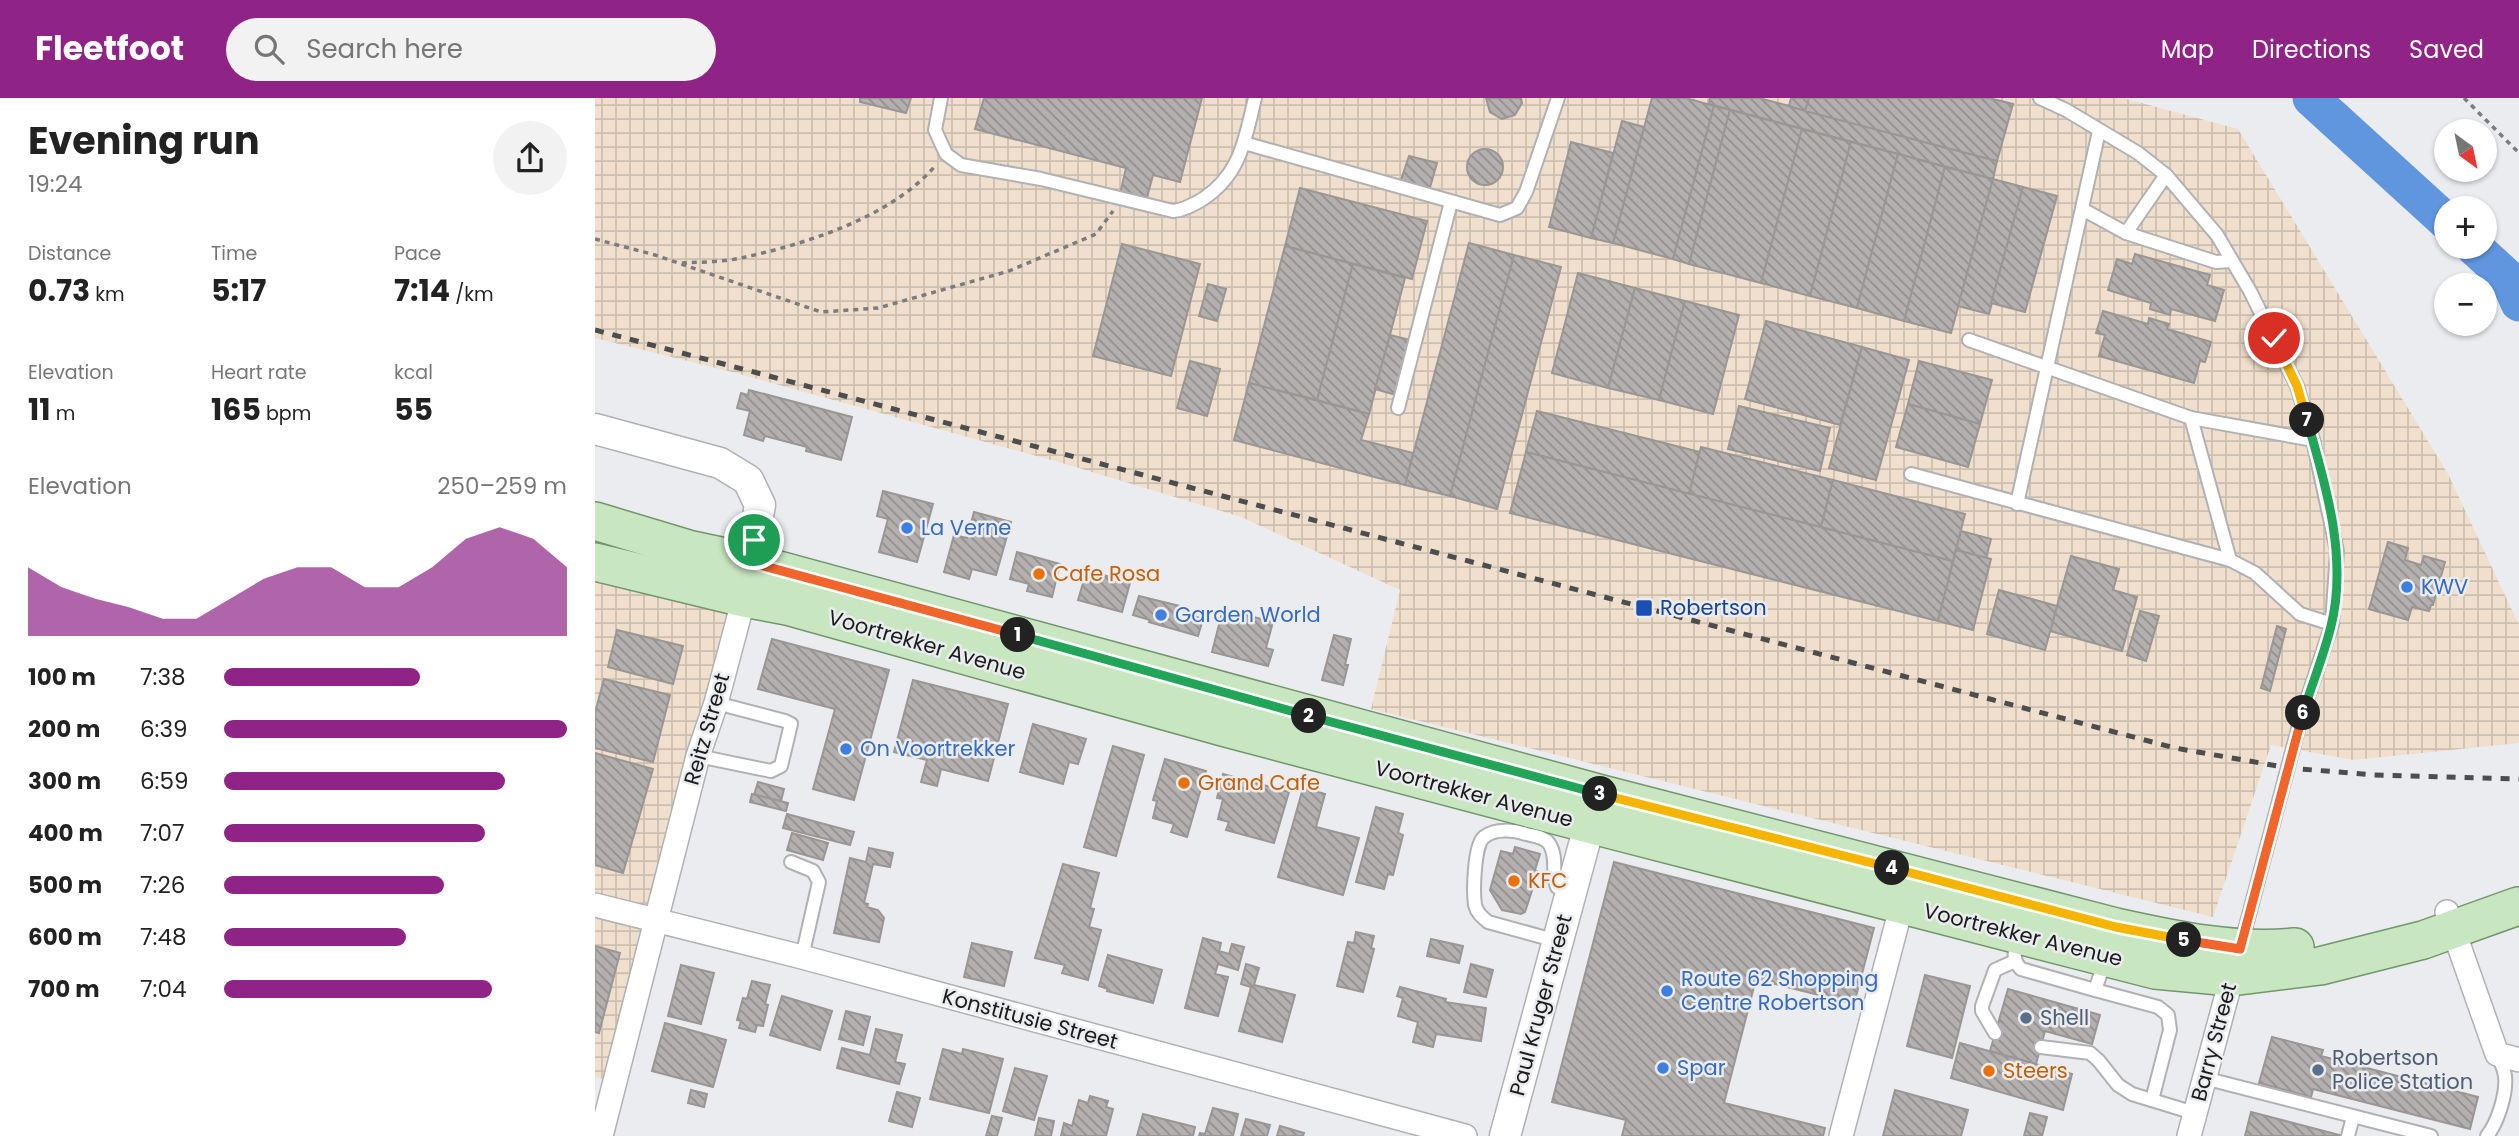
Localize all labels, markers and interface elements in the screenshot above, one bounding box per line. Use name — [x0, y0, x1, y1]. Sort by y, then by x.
search box — [226, 18, 716, 81]
text: Fleetfoot — [35, 25, 184, 72]
icon: search — [250, 30, 288, 68]
text: Search here — [306, 31, 463, 67]
text: Map — [2161, 33, 2214, 66]
text: Directions — [2252, 33, 2371, 66]
text: Saved — [2409, 33, 2484, 66]
text: Evening run — [28, 114, 260, 167]
north arrow — [2434, 119, 2497, 182]
map controls — [2434, 119, 2497, 336]
button: share — [493, 121, 567, 195]
text: 19:24 — [28, 168, 82, 200]
button: + — [2434, 196, 2497, 259]
text: Distance — [28, 240, 111, 267]
text: Time — [211, 240, 257, 267]
text: Pace — [394, 240, 441, 267]
text: 0.73 — [28, 269, 90, 312]
text: 5:17 — [211, 269, 266, 312]
text: 7:14 — [394, 269, 450, 312]
button: − — [2434, 273, 2497, 336]
text: km — [90, 281, 125, 308]
text: /km — [450, 281, 494, 308]
pin — [2244, 308, 2304, 368]
icon: check — [2255, 319, 2293, 357]
text: Elevation — [28, 359, 114, 386]
text: Heart rate — [211, 359, 306, 386]
text: kcal — [394, 359, 433, 386]
text: 11 — [28, 388, 51, 431]
text: 165 — [211, 388, 261, 431]
text: 55 — [394, 388, 433, 431]
text: m — [51, 400, 75, 427]
text: bpm — [261, 400, 311, 427]
pin: 7 — [2289, 402, 2325, 438]
text: 7 — [2301, 406, 2312, 433]
text: Elevation — [28, 470, 132, 502]
text: 250–259 m — [437, 470, 567, 502]
pin — [724, 510, 784, 570]
place label: La Verne — [921, 513, 1011, 542]
marker: La Verne — [899, 520, 915, 536]
icon: arrive — [735, 521, 773, 559]
place label: Cafe Rosa — [1053, 559, 1160, 588]
marker: Cafe Rosa — [1031, 566, 1047, 582]
place label: KWV — [2421, 572, 2468, 601]
marker: KWV — [2399, 579, 2415, 595]
place label: Robertson — [1660, 593, 1767, 622]
marker: Robertson — [1634, 598, 1654, 618]
place label: Garden World — [1175, 600, 1321, 629]
street label: Voortrekker Avenue — [825, 602, 1029, 687]
marker: Garden World — [1153, 607, 1169, 623]
pin: 1 — [1001, 618, 1035, 652]
text: 1 — [1014, 621, 1021, 648]
text: 100 m — [28, 661, 96, 693]
text: 7:38 — [140, 661, 186, 693]
street label: Reitz Street — [677, 669, 736, 788]
pin: 6 — [2285, 696, 2321, 730]
pin: 2 — [1291, 698, 1327, 734]
text: 6 — [2296, 699, 2309, 726]
text: 2 — [1303, 702, 1314, 729]
text: 200 m — [28, 713, 100, 745]
text: 6:39 — [140, 713, 188, 745]
place label: On Voortrekker — [860, 734, 1016, 763]
marker: On Voortrekker — [838, 741, 854, 757]
street label: Voortrekker Avenue — [1372, 753, 1577, 834]
text: 300 m — [28, 765, 101, 797]
text: 6:59 — [140, 765, 188, 797]
place label: Grand Cafe — [1198, 768, 1320, 797]
marker: Grand Cafe — [1176, 775, 1192, 791]
pin: 3 — [1583, 776, 1618, 812]
text: 3 — [1594, 780, 1605, 807]
text: 400 m — [28, 817, 103, 849]
text: 7:07 — [140, 817, 184, 849]
pin: 4 — [1875, 850, 1909, 886]
text: 4 — [1885, 854, 1898, 881]
place label: KFC — [1528, 866, 1567, 895]
text: 500 m — [28, 869, 102, 901]
text: 7:26 — [140, 869, 185, 901]
marker: KFC — [1506, 873, 1522, 889]
street label: Voortrekker Avenue — [1920, 896, 2126, 973]
street label: Paul Kruger Street — [1502, 911, 1579, 1099]
text: 600 m — [28, 921, 102, 953]
text: 7:48 — [140, 921, 186, 953]
pin: 5 — [2167, 922, 2201, 958]
text: 5 — [2177, 926, 2190, 953]
place label: Route 62 Shopping Centre Robertson — [1681, 964, 1878, 1017]
text: 700 m — [28, 973, 100, 1005]
text: 7:04 — [140, 973, 186, 1005]
street label: Barry Street — [2184, 979, 2243, 1104]
street label: Konstitusie Street — [939, 981, 1121, 1056]
marker: Route 62 Shopping Centre Robertson — [1659, 983, 1675, 999]
place label: Shell — [2040, 1003, 2089, 1032]
marker: Shell — [2018, 1010, 2034, 1026]
place label: Robertson Police Station — [2332, 1043, 2473, 1096]
place label: Spar — [1677, 1053, 1726, 1082]
place label: Steers — [2003, 1056, 2068, 1085]
marker: Spar — [1655, 1060, 1671, 1076]
marker: Robertson Police Station — [2310, 1062, 2326, 1078]
marker: Steers — [1981, 1063, 1997, 1079]

